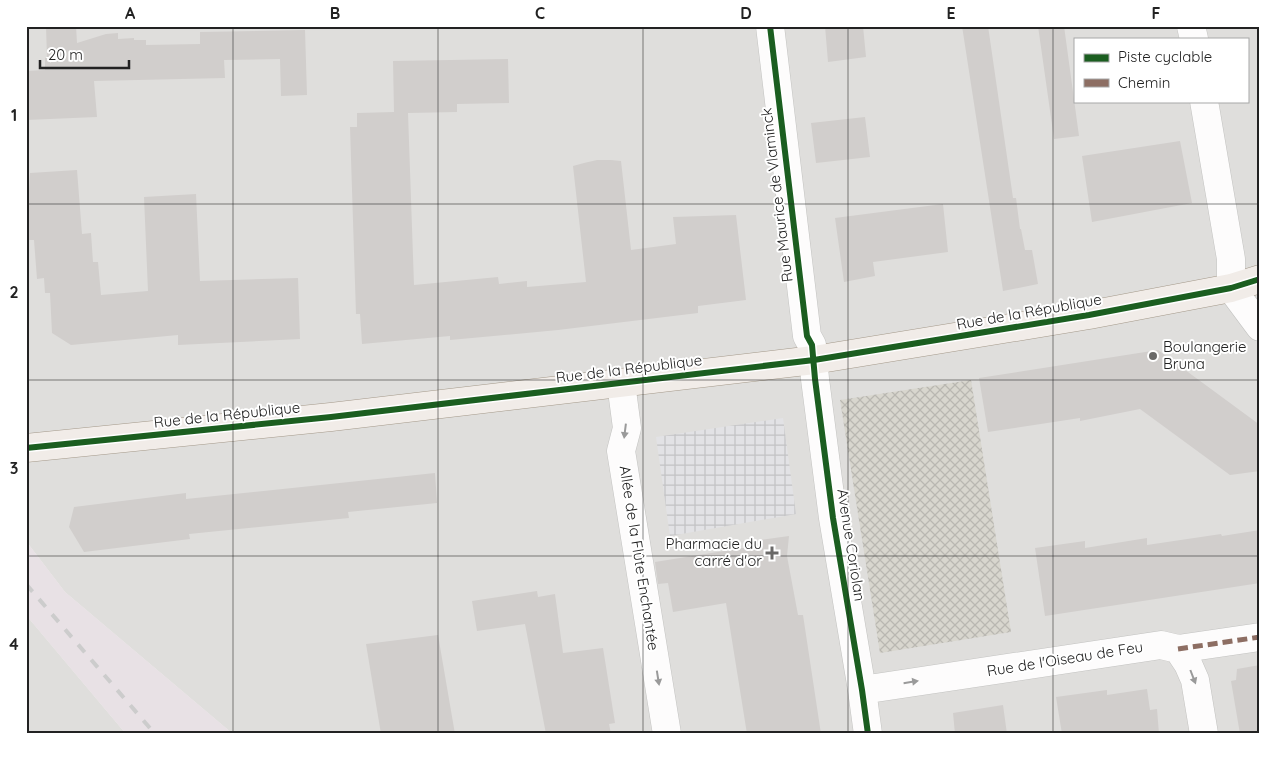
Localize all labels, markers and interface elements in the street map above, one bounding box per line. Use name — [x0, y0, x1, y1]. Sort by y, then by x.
text: A — [125, 3, 136, 23]
text: B — [330, 3, 340, 23]
text: C — [535, 3, 545, 23]
text: D — [740, 3, 752, 23]
text: E — [946, 3, 956, 23]
text: F — [1152, 3, 1161, 23]
scale bar — [40, 38, 129, 70]
legend — [1074, 38, 1248, 102]
text: 20 m — [48, 45, 83, 64]
text: Piste cyclable — [1118, 47, 1212, 66]
text: Chemin — [1118, 73, 1170, 92]
text: 1 — [11, 105, 17, 125]
street label: Rue Maurice de Vlaminck — [756, 107, 797, 283]
text: 2 — [9, 282, 19, 302]
street label: Rue de la République — [955, 289, 1103, 334]
place label: Boulangerie Bruna — [1163, 337, 1247, 373]
street label: Rue de la République — [555, 350, 703, 387]
marker: Boulangerie Bruna — [1147, 350, 1159, 362]
street label: Rue de la République — [153, 397, 301, 432]
one-way arrow — [621, 424, 629, 440]
text: 3 — [10, 458, 18, 478]
street label: Allée de la Flûte Enchantée — [615, 464, 664, 652]
street label: Avenue Coriolan — [833, 487, 870, 602]
place label: Pharmacie du carré d'or — [665, 534, 762, 570]
marker: Pharmacie du carré d'or — [766, 547, 778, 559]
text: 4 — [9, 634, 19, 654]
street label: Rue de l'Oiseau de Feu — [986, 637, 1144, 680]
one-way arrow — [655, 670, 663, 686]
one-way arrow — [1189, 670, 1197, 685]
one-way arrow — [903, 678, 919, 686]

